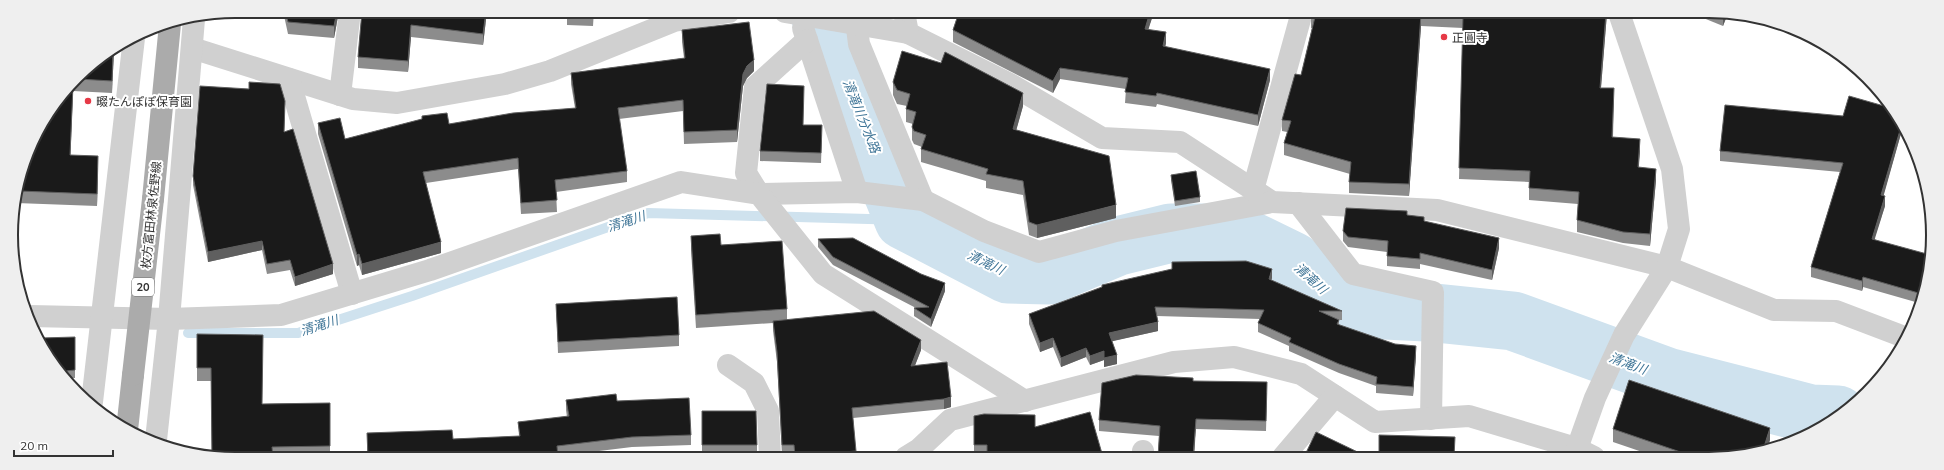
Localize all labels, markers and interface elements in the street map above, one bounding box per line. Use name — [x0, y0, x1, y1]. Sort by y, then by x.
place label: 正圓寺 — [1452, 30, 1488, 45]
marker: 正圓寺 — [1439, 32, 1449, 42]
water label: 清滝川分水路 — [840, 77, 884, 156]
place label: 畷たんぽぽ保育園 — [96, 94, 192, 109]
marker: 畷たんぽぽ保育園 — [83, 96, 93, 106]
street label: 枚方富田林泉佐野線 — [138, 161, 164, 269]
water label: 清滝川 — [605, 207, 649, 235]
water label: 清滝川 — [965, 246, 1009, 279]
water label: 清滝川 — [1291, 259, 1332, 298]
road number: 20 — [132, 278, 154, 296]
water label: 清滝川 — [298, 311, 342, 339]
water label: 清滝川 — [1607, 349, 1651, 378]
scale bar — [14, 432, 113, 458]
text: 20 m — [20, 438, 48, 453]

